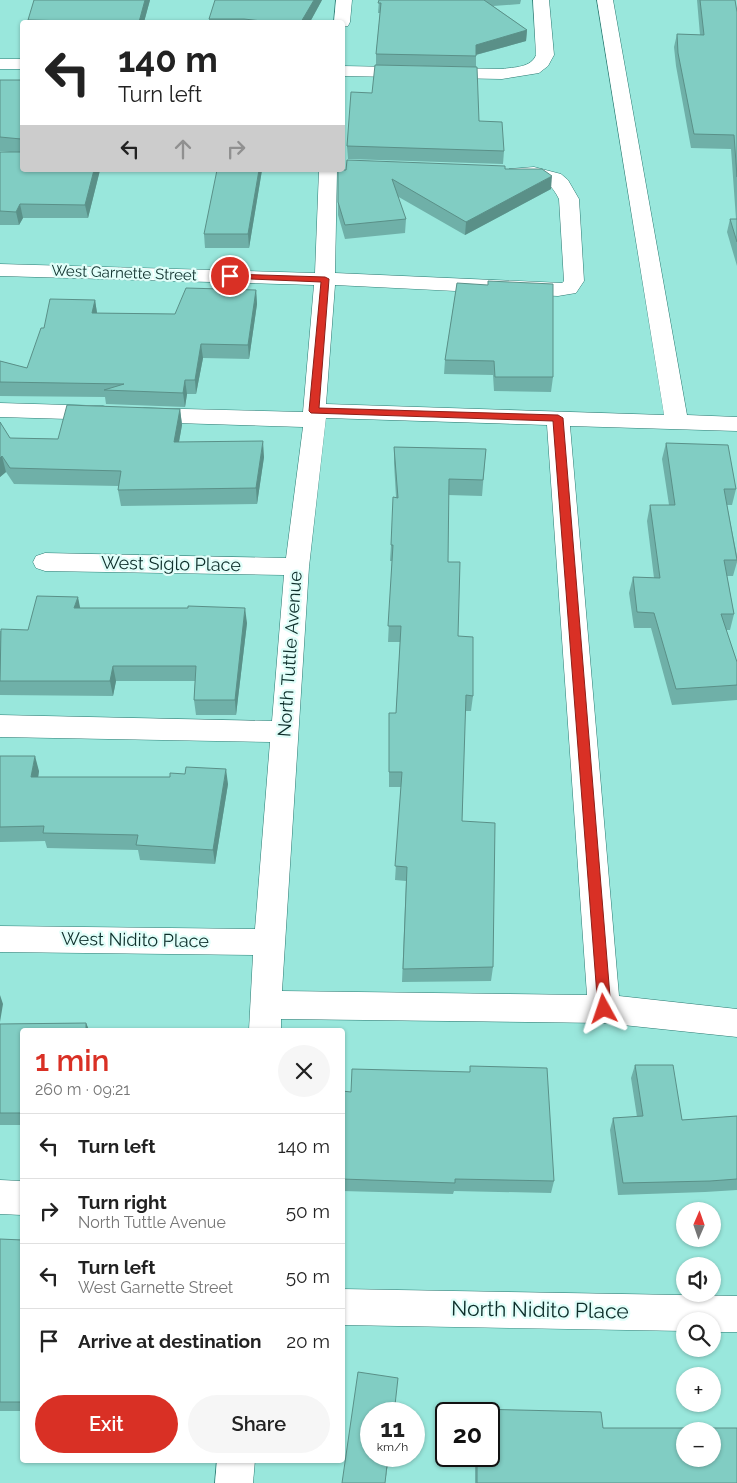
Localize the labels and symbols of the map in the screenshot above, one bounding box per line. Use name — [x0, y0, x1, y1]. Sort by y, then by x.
pin — [209, 255, 251, 297]
street label: West Garnette Street — [51, 261, 197, 285]
street label: West Siglo Place — [101, 552, 242, 575]
street label: North Tuttle Avenue — [273, 570, 306, 738]
street label: West Nidito Place — [61, 928, 210, 951]
position arrow — [577, 982, 629, 1034]
north arrow — [676, 1202, 721, 1248]
street label: North Nidito Place — [451, 1295, 629, 1324]
speed limit sign: 20 — [435, 1402, 500, 1467]

